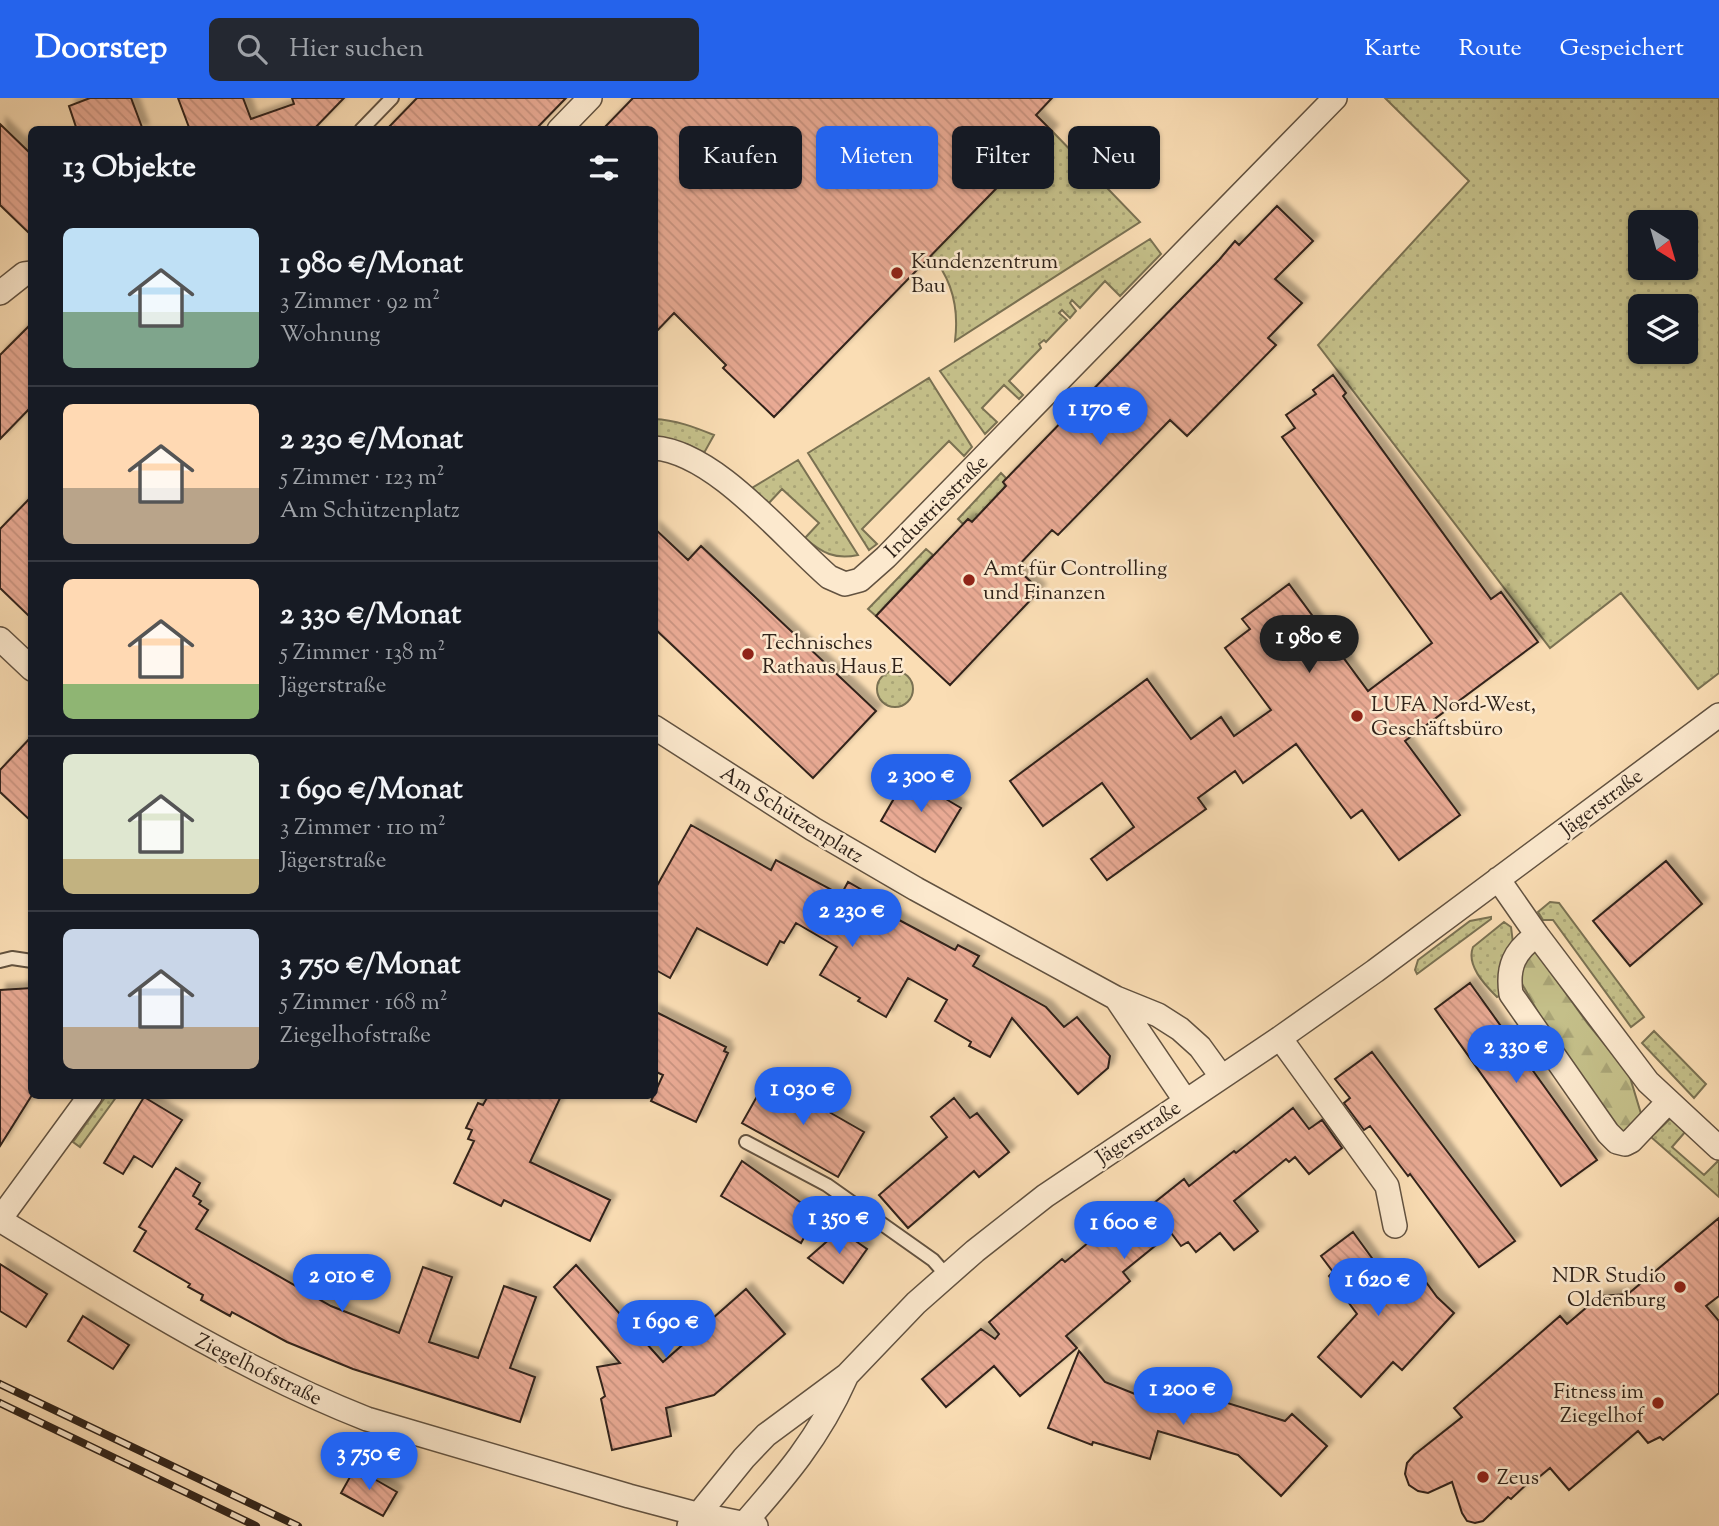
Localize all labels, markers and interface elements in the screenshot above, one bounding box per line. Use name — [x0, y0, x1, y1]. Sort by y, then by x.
search box — [209, 18, 699, 81]
text: Doorstep — [35, 25, 167, 73]
icon: search — [233, 30, 271, 68]
text: Hier suchen — [289, 31, 424, 68]
text: Karte — [1364, 32, 1421, 66]
text: Route — [1459, 32, 1522, 66]
text: Gespeichert — [1560, 32, 1684, 66]
chip: Kaufen — [679, 126, 802, 189]
chip: Mieten — [816, 126, 938, 189]
chip: Filter — [952, 126, 1054, 189]
chip: Neu — [1068, 126, 1160, 189]
text: 13 Objekte — [63, 147, 196, 190]
icon: filters — [585, 149, 623, 187]
north arrow — [1628, 210, 1698, 280]
map controls — [1628, 210, 1698, 364]
text: 1 980 €/Monat — [280, 243, 463, 286]
place label: Kundenzentrum Bau — [911, 248, 1058, 302]
icon: home — [119, 256, 203, 340]
marker: Kundenzentrum Bau — [889, 265, 905, 281]
text: 3 Zimmer · 92 m² — [280, 286, 440, 319]
button: layers — [1628, 294, 1698, 364]
text: Wohnung — [280, 319, 380, 352]
pin: 1 170 € — [1035, 388, 1165, 447]
text: 1 170 € — [1069, 393, 1131, 426]
text: 2 230 €/Monat — [280, 419, 463, 462]
icon: home — [119, 432, 203, 516]
street label: Industriestraße — [879, 449, 996, 566]
text: 5 Zimmer · 123 m² — [280, 462, 445, 495]
text: Am Schützenplatz — [280, 495, 460, 528]
place label: Amt für Controlling und Finanzen — [983, 555, 1167, 609]
marker: Amt für Controlling und Finanzen — [961, 572, 977, 588]
text: 2 330 €/Monat — [280, 594, 461, 637]
icon: home — [119, 607, 203, 691]
pin: 1 980 € — [1244, 616, 1374, 675]
text: 1 980 € — [1276, 621, 1342, 654]
place label: Technisches Rathaus Haus E — [762, 629, 904, 683]
text: 5 Zimmer · 138 m² — [280, 637, 445, 670]
marker: Technisches Rathaus Haus E — [740, 646, 756, 662]
text: Jägerstraße — [280, 670, 386, 703]
place label: LUFA Nord-West, Geschäftsbüro — [1371, 691, 1536, 745]
marker: LUFA Nord-West, Geschäftsbüro — [1349, 708, 1365, 724]
pin: 2 300 € — [856, 754, 986, 814]
street label: Am Schützenplatz — [713, 759, 869, 872]
text: 2 300 € — [887, 760, 955, 793]
street label: Jägerstraße — [1554, 762, 1650, 845]
text: 1 690 €/Monat — [280, 769, 463, 812]
icon: home — [119, 782, 203, 866]
text: 3 Zimmer · 110 m² — [280, 812, 446, 845]
text: Jägerstraße — [280, 845, 386, 878]
pin: 2 230 € — [787, 890, 917, 949]
text: 2 230 € — [819, 895, 885, 928]
text: 3 750 €/Monat — [280, 944, 461, 987]
icon: home — [119, 957, 203, 1041]
text: 5 Zimmer · 168 m² — [280, 987, 447, 1020]
text: Ziegelhofstraße — [280, 1020, 431, 1053]
pin: 2 330 € — [1451, 1026, 1581, 1085]
text: 2 330 € — [1483, 1031, 1549, 1064]
pin: 1 030 € — [738, 1068, 868, 1127]
text: 1 030 € — [770, 1073, 836, 1106]
street label: Jägerstraße — [1090, 1094, 1188, 1174]
pin: 1 350 € — [774, 1196, 904, 1256]
text: 1 350 € — [808, 1202, 870, 1235]
pin: 1 600 € — [1059, 1202, 1189, 1261]
text: 1 600 € — [1090, 1207, 1158, 1240]
pin: 2 010 € — [277, 1254, 407, 1314]
pin: 1 620 € — [1313, 1258, 1443, 1318]
text: 2 010 € — [309, 1260, 375, 1293]
place label: NDR Studio Oldenburg — [1552, 1262, 1666, 1316]
text: 1 620 € — [1345, 1264, 1411, 1297]
marker: NDR Studio Oldenburg — [1672, 1279, 1688, 1295]
pin: 1 690 € — [601, 1300, 731, 1360]
text: 1 690 € — [633, 1306, 699, 1339]
street label: Ziegelhofstraße — [190, 1327, 327, 1414]
pin: 1 200 € — [1118, 1368, 1248, 1427]
text: 1 200 € — [1150, 1373, 1216, 1406]
place label: Fitness im Ziegelhof — [1553, 1378, 1646, 1432]
marker: Fitness im Ziegelhof — [1650, 1395, 1666, 1411]
pin: 3 750 € — [304, 1432, 434, 1492]
text: 3 750 € — [337, 1438, 401, 1471]
place label: Zeus — [1497, 1464, 1539, 1494]
marker: Zeus — [1475, 1469, 1491, 1485]

